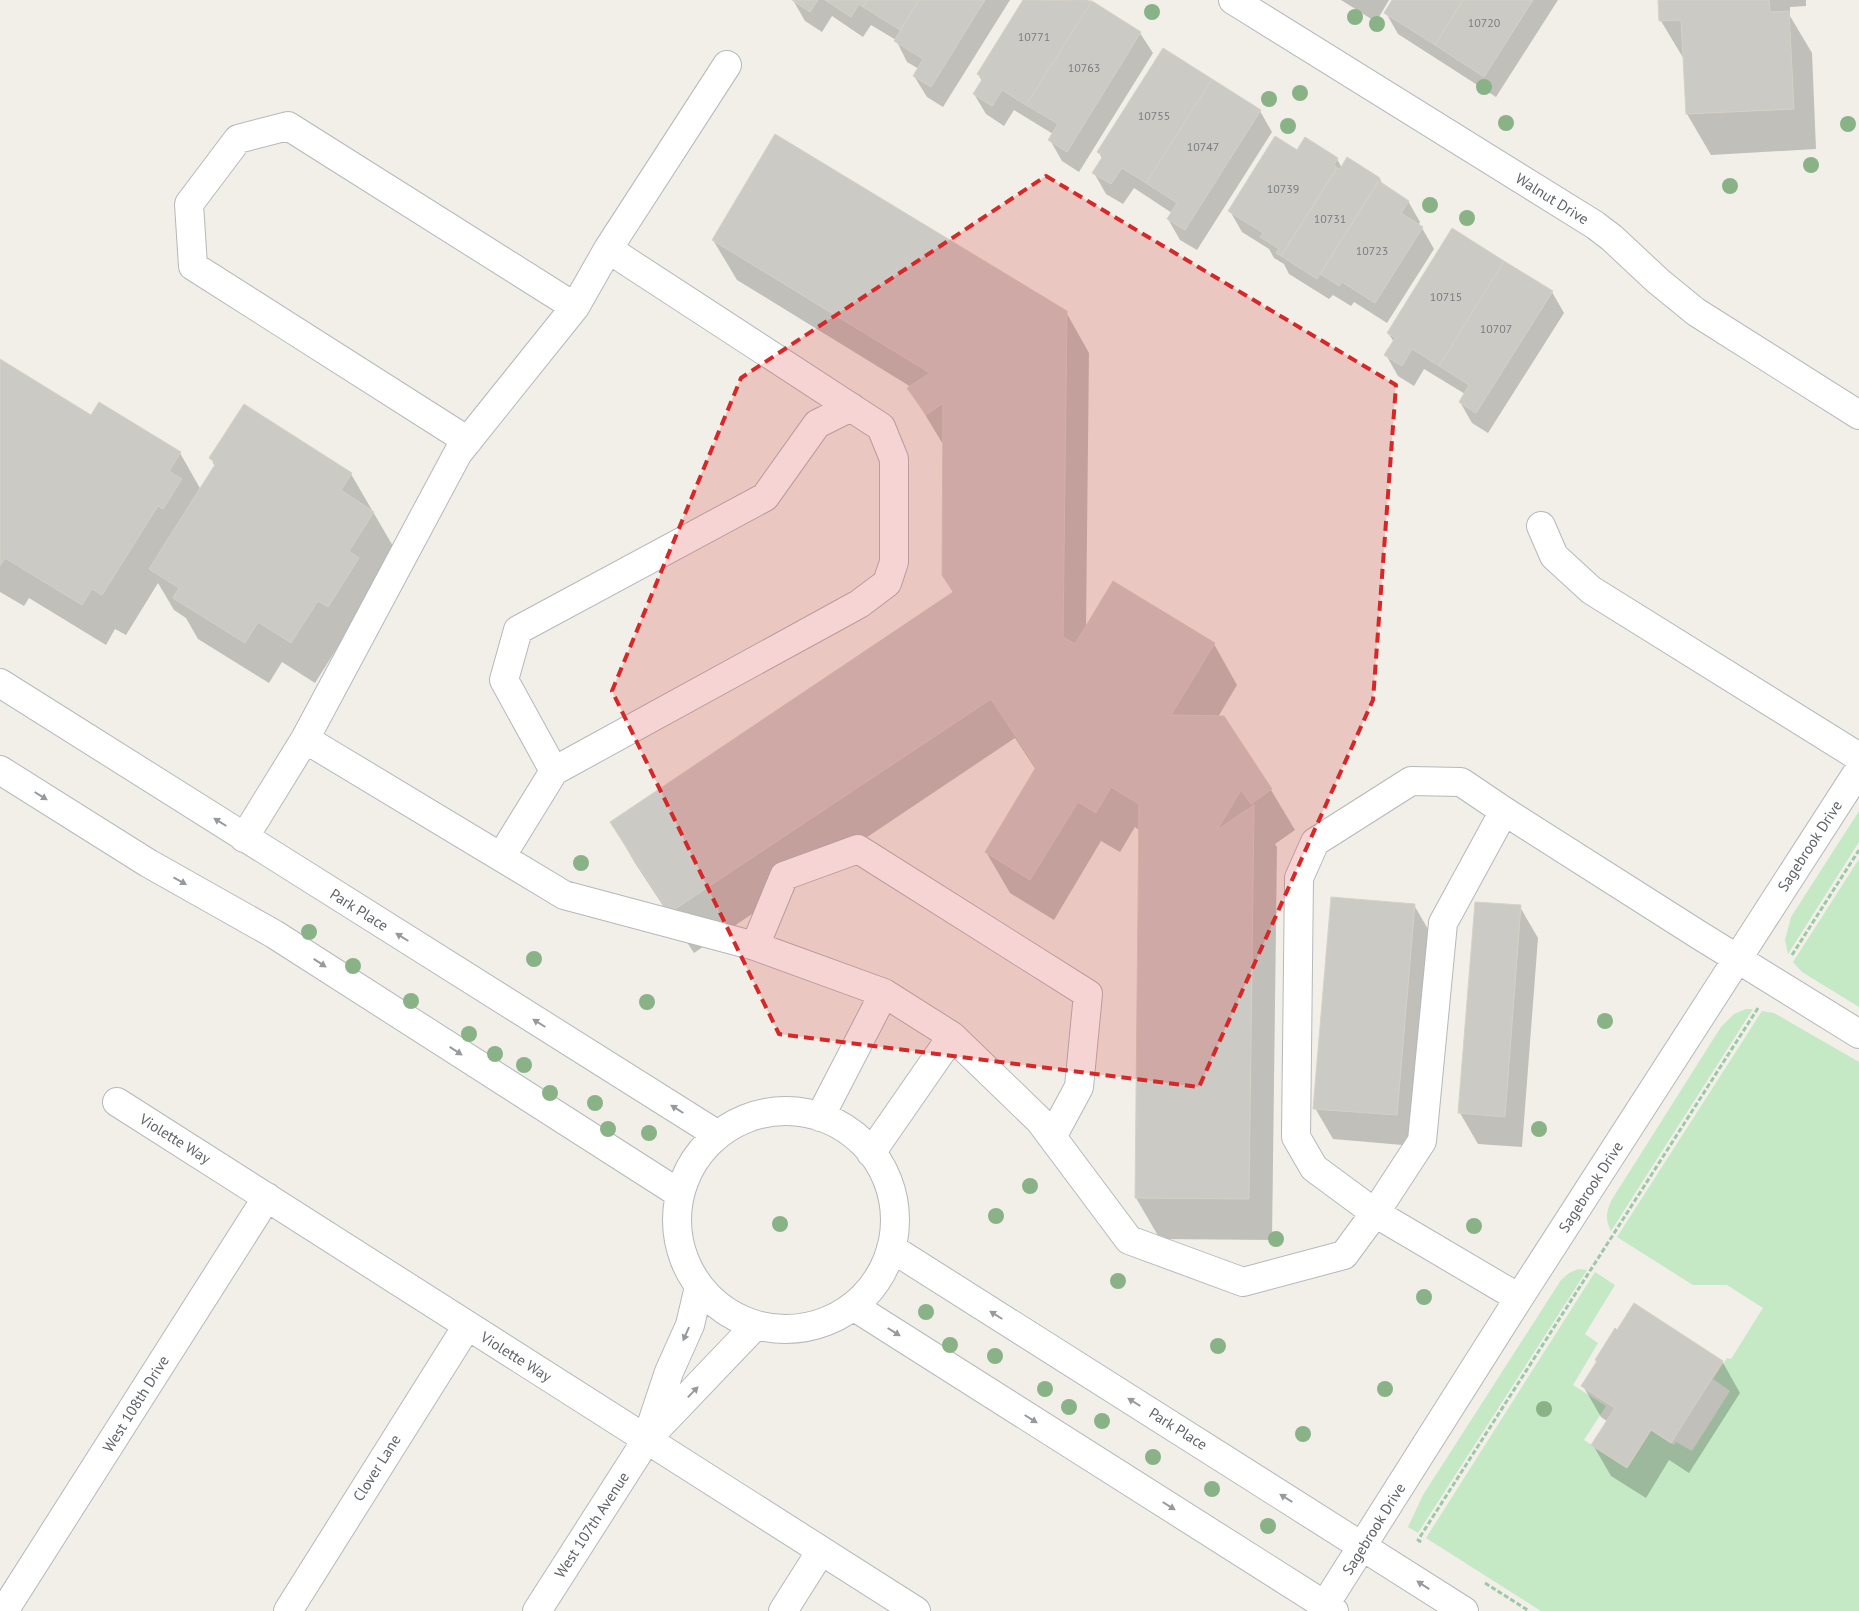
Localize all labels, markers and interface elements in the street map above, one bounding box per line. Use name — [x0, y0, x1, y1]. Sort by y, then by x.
house number: 10720 — [1468, 15, 1501, 30]
house number: 10771 — [1018, 29, 1050, 44]
house number: 10763 — [1068, 60, 1100, 75]
house number: 10755 — [1138, 108, 1170, 123]
house number: 10747 — [1187, 139, 1219, 154]
street label: Walnut Drive — [1512, 169, 1592, 229]
house number: 10739 — [1267, 181, 1299, 196]
house number: 10731 — [1314, 211, 1346, 226]
house number: 10723 — [1356, 243, 1388, 258]
house number: 10715 — [1430, 289, 1462, 304]
house number: 10707 — [1480, 321, 1512, 336]
one-way arrow — [35, 791, 48, 801]
street label: Sagebrook Drive — [1773, 797, 1846, 895]
one-way arrow — [213, 818, 226, 827]
one-way arrow — [172, 877, 187, 885]
street label: Park Place — [327, 884, 392, 935]
one-way arrow — [395, 932, 408, 941]
one-way arrow — [313, 959, 326, 968]
one-way arrow — [533, 1018, 546, 1027]
one-way arrow — [450, 1046, 463, 1056]
one-way arrow — [671, 1104, 684, 1114]
street label: Violette Way — [135, 1109, 214, 1168]
street label: Sagebrook Drive — [1554, 1138, 1627, 1236]
one-way arrow — [990, 1310, 1003, 1319]
street label: Violette Way — [476, 1327, 555, 1386]
one-way arrow — [681, 1327, 689, 1341]
one-way arrow — [887, 1327, 901, 1337]
street label: West 108th Drive — [98, 1352, 173, 1456]
one-way arrow — [687, 1386, 699, 1398]
one-way arrow — [1127, 1397, 1140, 1406]
street label: Park Place — [1146, 1403, 1211, 1454]
one-way arrow — [1025, 1414, 1038, 1424]
street label: Clover Lane — [349, 1431, 405, 1505]
street label: West 107th Avenue — [550, 1468, 633, 1581]
street label: Sagebrook Drive — [1338, 1479, 1409, 1578]
one-way arrow — [1279, 1493, 1293, 1502]
one-way arrow — [1162, 1501, 1175, 1511]
one-way arrow — [1416, 1580, 1430, 1589]

